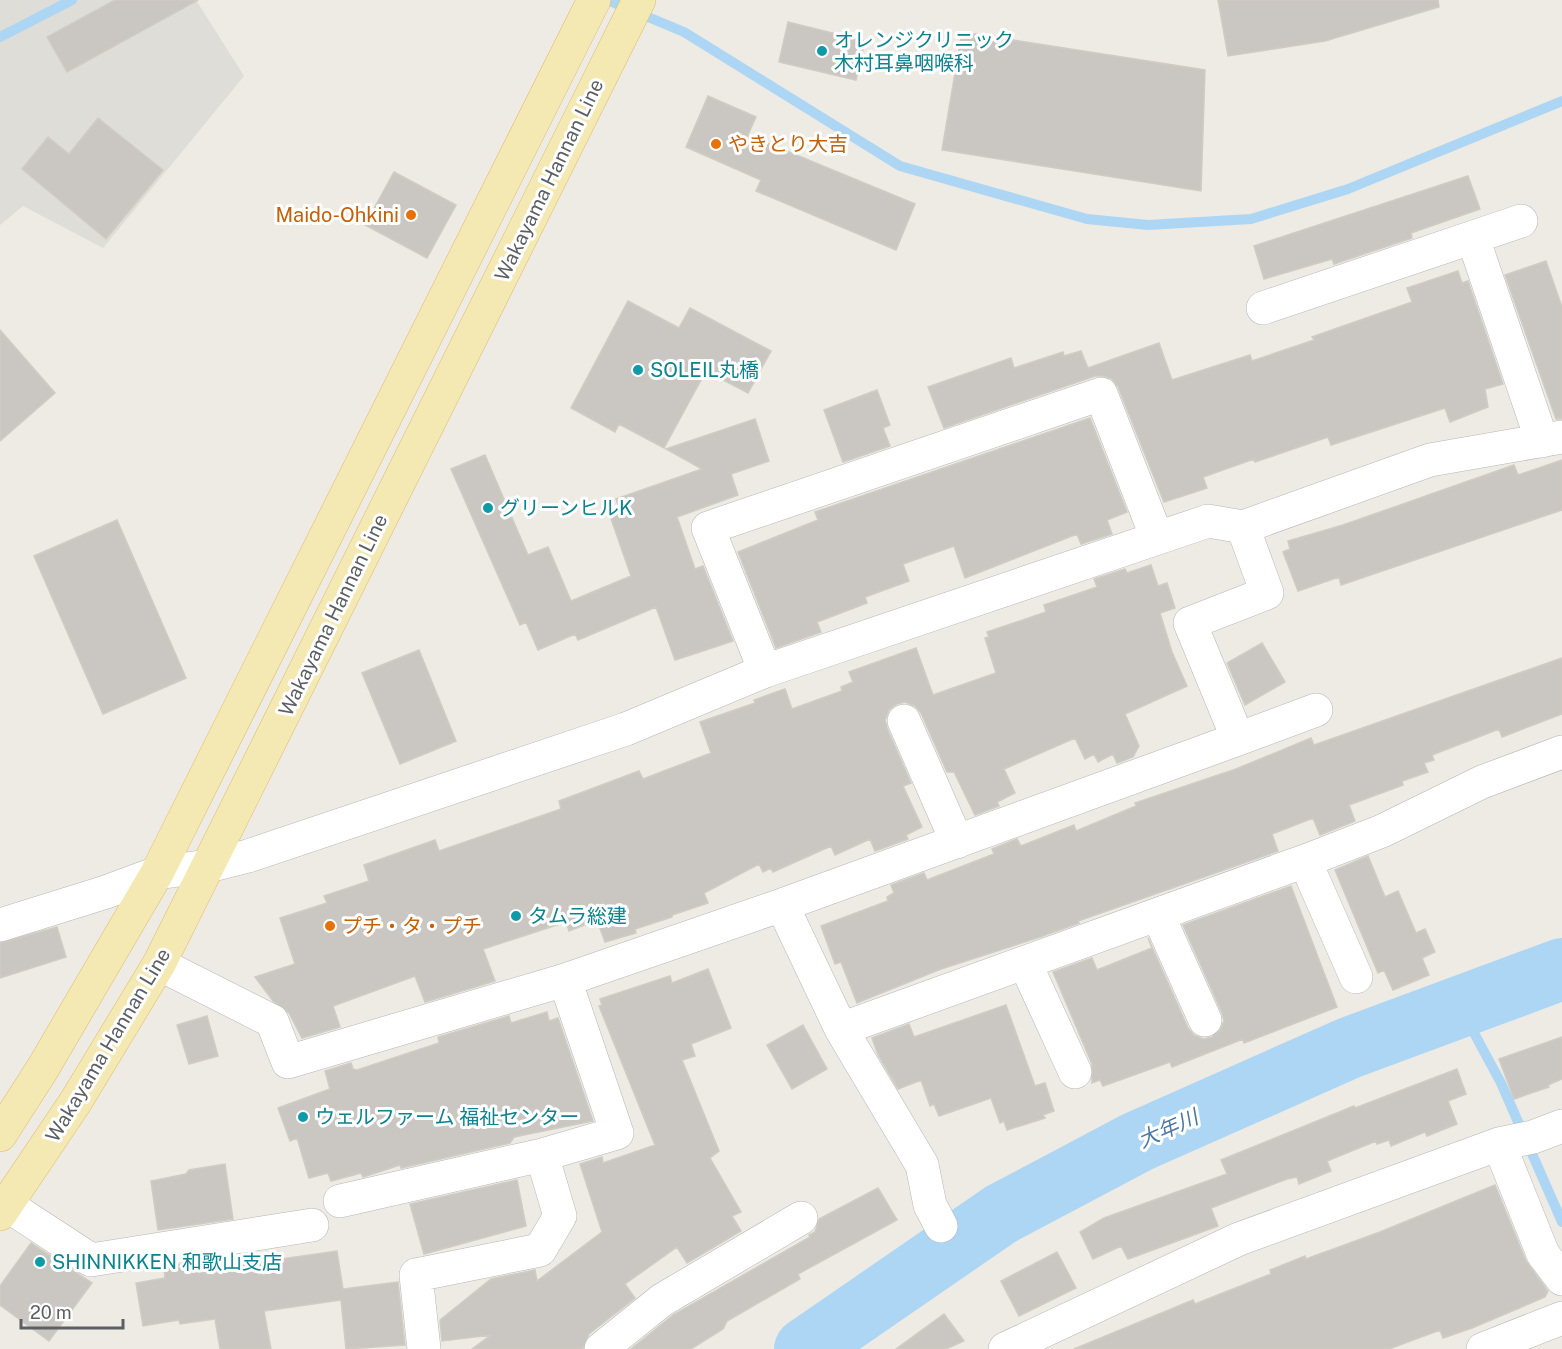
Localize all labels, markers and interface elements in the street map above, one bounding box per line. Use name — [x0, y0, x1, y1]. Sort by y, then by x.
place label: オレンジクリニック 木村耳鼻咽喉科 — [834, 28, 1014, 75]
marker: オレンジクリニック 木村耳鼻咽喉科 — [815, 44, 829, 58]
street label: Wakayama Hannan Line — [490, 75, 608, 285]
place label: やきとり大吉 — [728, 132, 848, 156]
marker: やきとり大吉 — [709, 137, 723, 151]
place label: Maido-Ohkini — [275, 203, 399, 227]
marker: Maido-Ohkini — [404, 208, 418, 222]
place label: SOLEIL丸橋 — [650, 358, 759, 382]
marker: SOLEIL丸橋 — [631, 363, 645, 377]
place label: グリーンヒルK — [500, 496, 633, 520]
marker: グリーンヒルK — [481, 501, 495, 515]
street label: Wakayama Hannan Line — [274, 510, 392, 720]
place label: タムラ総建 — [528, 904, 627, 928]
marker: タムラ総建 — [509, 909, 523, 923]
place label: プチ・タ・プチ — [342, 914, 482, 938]
marker: プチ・タ・プチ — [323, 919, 337, 933]
street label: Wakayama Hannan Line — [41, 944, 175, 1146]
water label: 大年川 — [1134, 1103, 1203, 1153]
place label: ウェルファーム 福祉センター — [315, 1105, 579, 1129]
marker: ウェルファーム 福祉センター — [296, 1110, 310, 1124]
place label: SHINNIKKEN 和歌山支店 — [52, 1250, 282, 1274]
marker: SHINNIKKEN 和歌山支店 — [33, 1255, 47, 1269]
scale bar — [21, 1292, 123, 1330]
text: 20 m — [30, 1302, 72, 1323]

